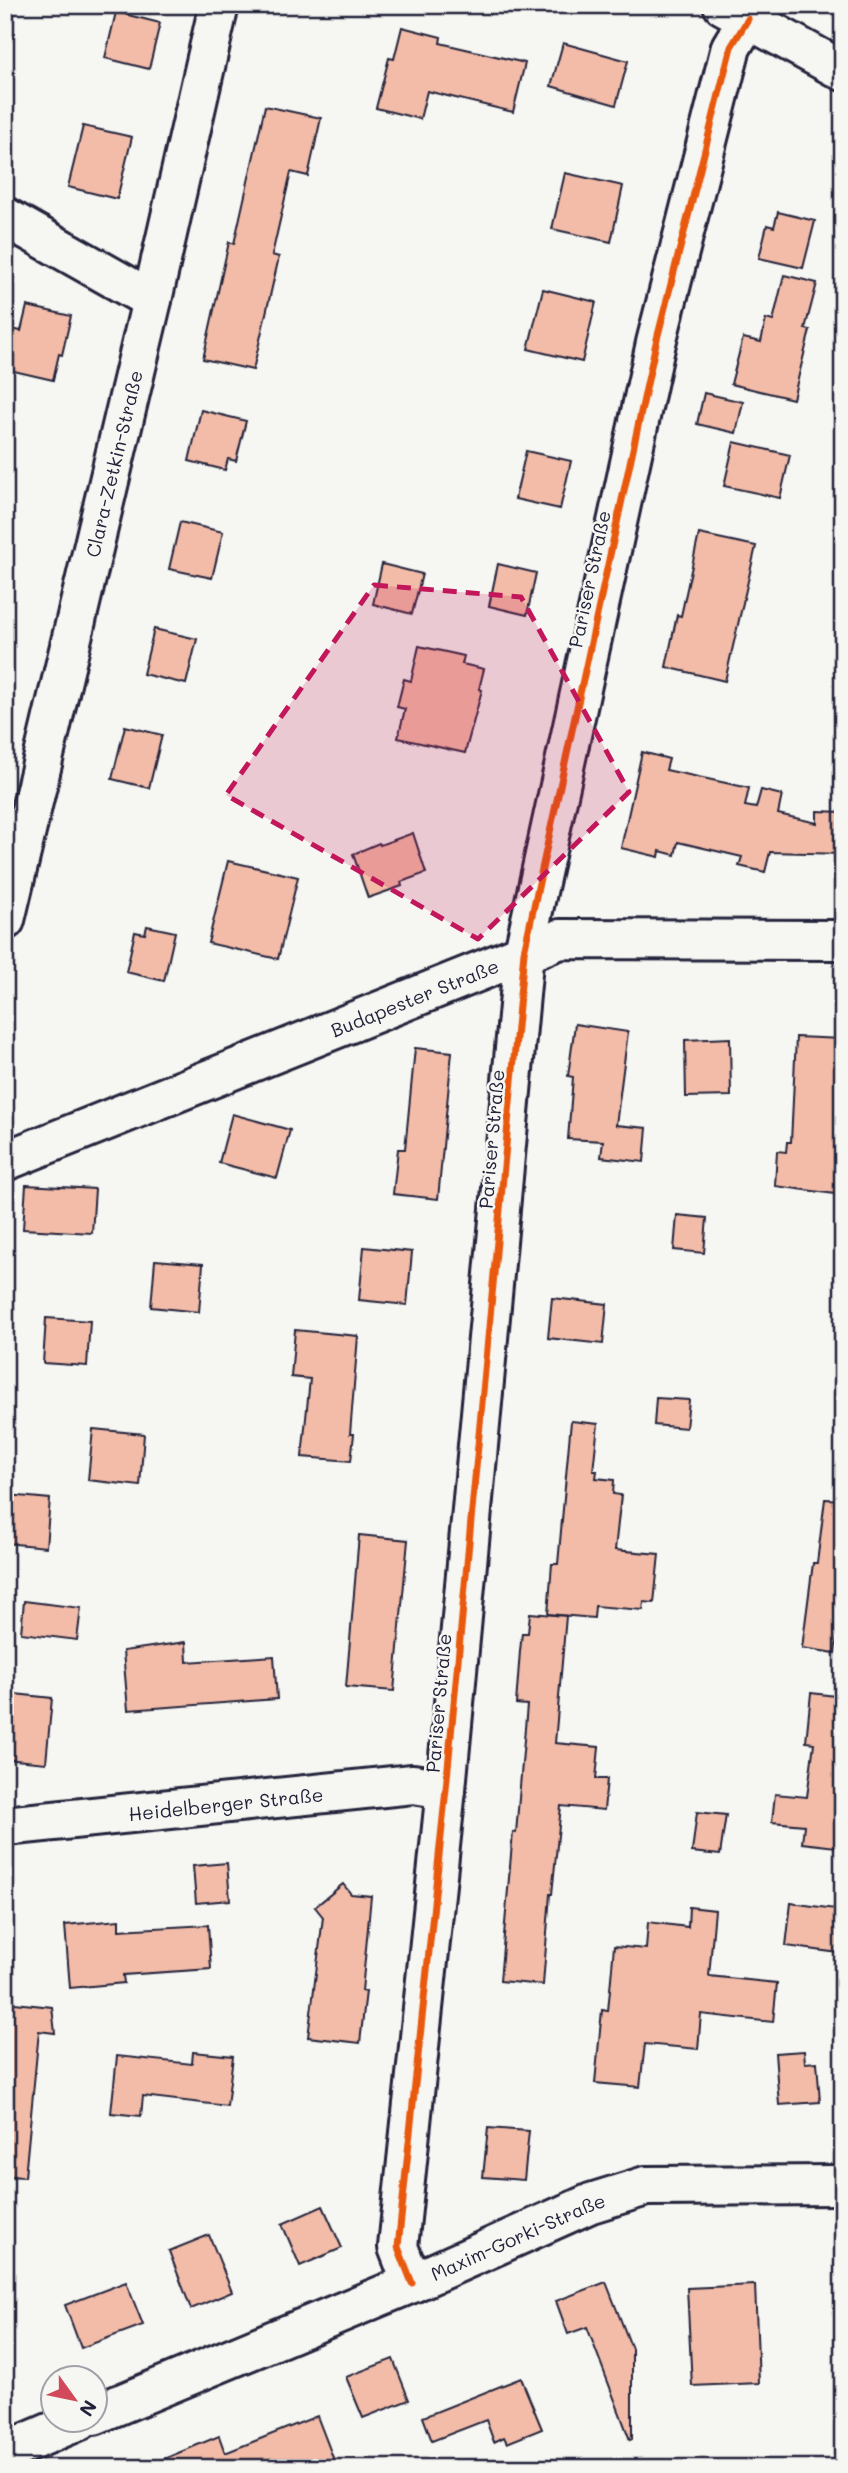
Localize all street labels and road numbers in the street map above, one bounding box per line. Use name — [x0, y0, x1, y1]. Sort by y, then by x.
street label: Clara-Zetkin-Straße — [79, 368, 147, 560]
street label: Pariser Straße — [562, 508, 616, 650]
street label: Budapester Straße — [327, 952, 502, 1042]
street label: Pariser Straße — [472, 1068, 510, 1210]
street label: Pariser Straße — [419, 1632, 457, 1774]
street label: Heidelberger Straße — [127, 1781, 325, 1826]
street label: Maxim-Gorki-Straße — [426, 2187, 608, 2286]

